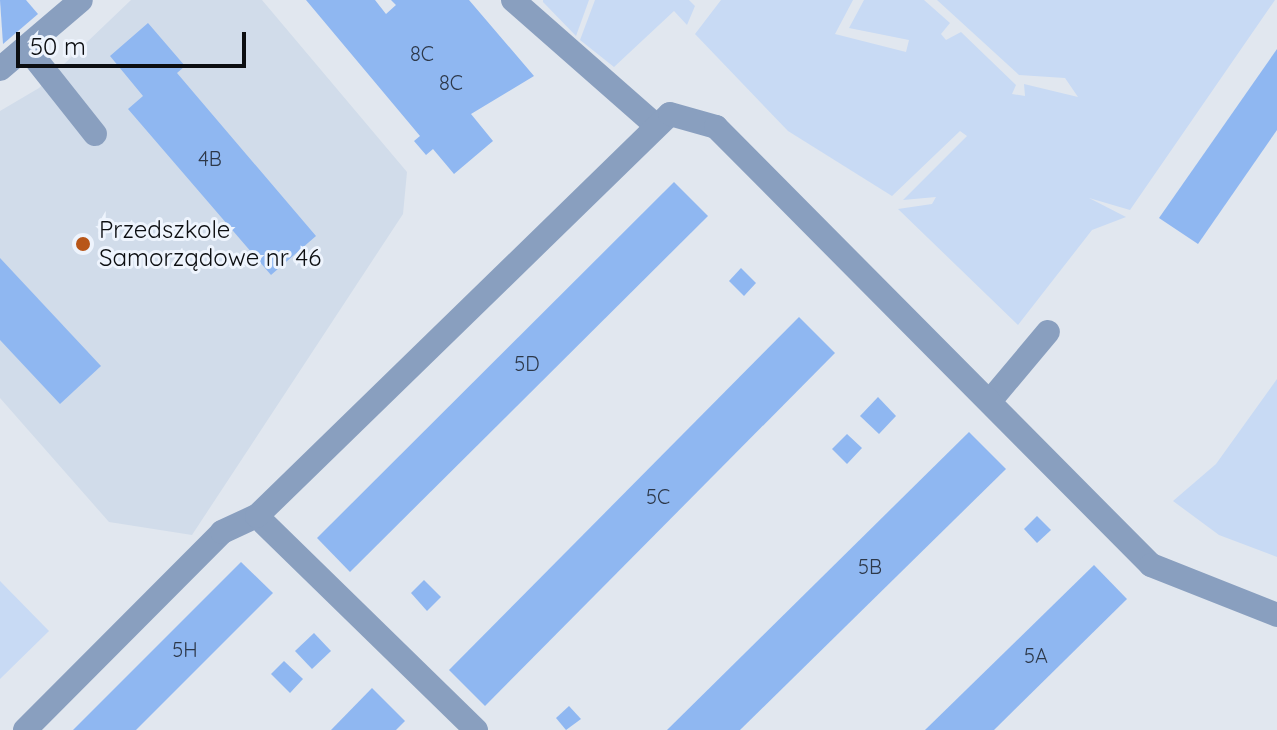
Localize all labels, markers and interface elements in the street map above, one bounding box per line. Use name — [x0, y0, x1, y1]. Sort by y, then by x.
scale bar — [20, 16, 250, 66]
text: 50 m — [30, 31, 86, 61]
house number: 8C — [410, 41, 434, 65]
house number: 8C — [439, 70, 463, 94]
house number: 4B — [198, 146, 222, 170]
place label: Przedszkole Samorządowe nr 46 — [99, 216, 321, 272]
marker: Przedszkole Samorządowe nr 46 — [74, 235, 92, 253]
house number: 5D — [514, 351, 540, 375]
house number: 5C — [646, 484, 670, 508]
house number: 5B — [858, 554, 882, 578]
house number: 5H — [172, 637, 198, 661]
house number: 5A — [1024, 643, 1048, 667]

